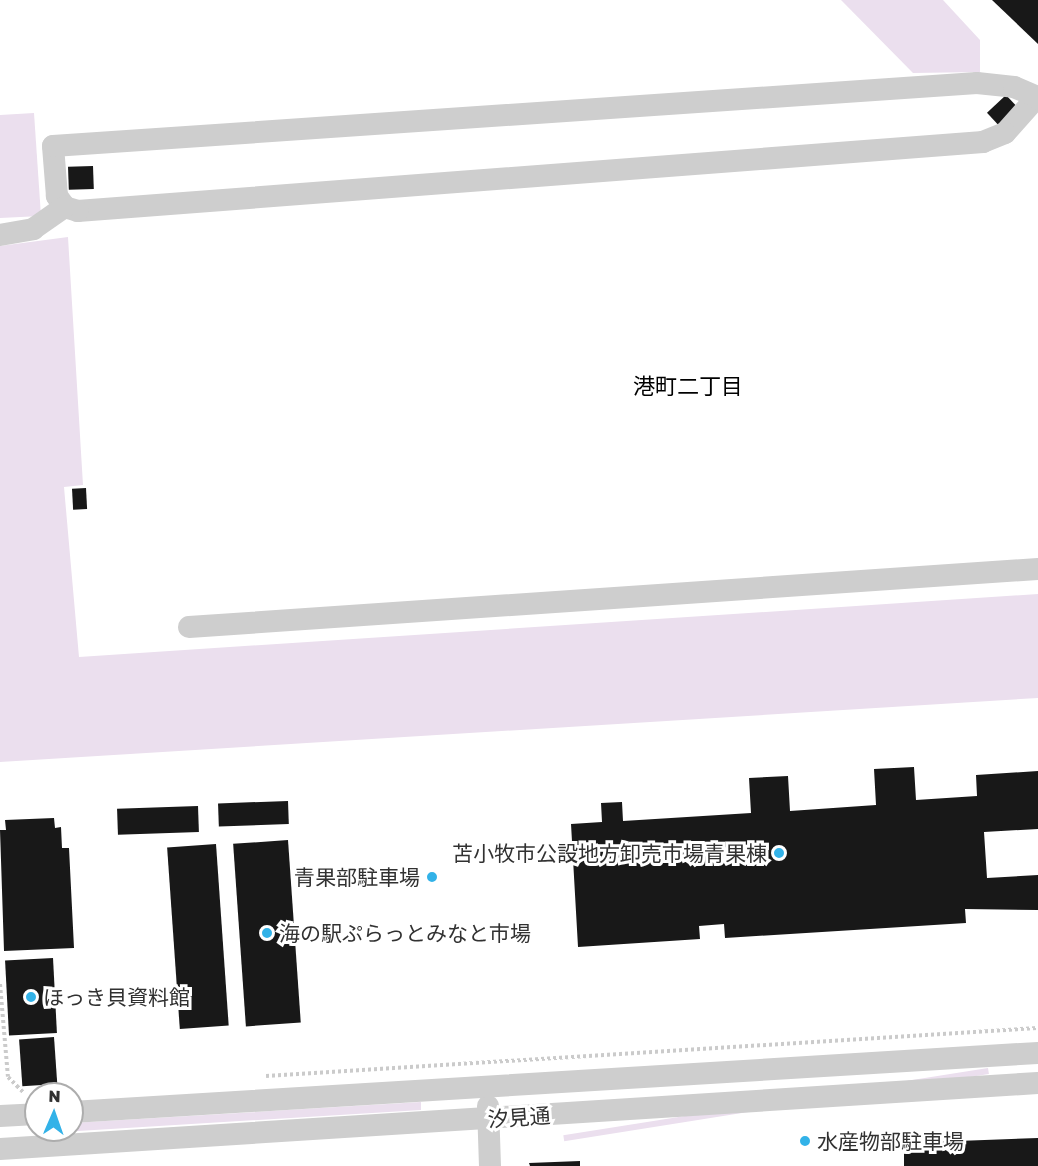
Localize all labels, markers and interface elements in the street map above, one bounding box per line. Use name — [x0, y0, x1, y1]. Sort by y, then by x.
district label: 港町二丁目 — [633, 373, 743, 399]
place label: 苫小牧市公設地方卸売市場青果棟 — [452, 840, 767, 866]
marker: 苫小牧市公設地方卸売市場青果棟 — [772, 846, 786, 860]
place label: 青果部駐車場 — [294, 864, 420, 890]
marker: 青果部駐車場 — [425, 870, 439, 884]
place label: 海の駅ぷらっとみなと市場 — [279, 920, 531, 946]
marker: 海の駅ぷらっとみなと市場 — [260, 926, 274, 940]
place label: ほっき貝資料館 — [43, 984, 190, 1010]
marker: ほっき貝資料館 — [24, 990, 38, 1004]
north arrow — [24, 1082, 84, 1142]
text: N — [48, 1086, 61, 1106]
street label: 汐見通 — [487, 1102, 551, 1132]
place label: 水産物部駐車場 — [817, 1128, 964, 1154]
marker: 水産物部駐車場 — [798, 1134, 812, 1148]

